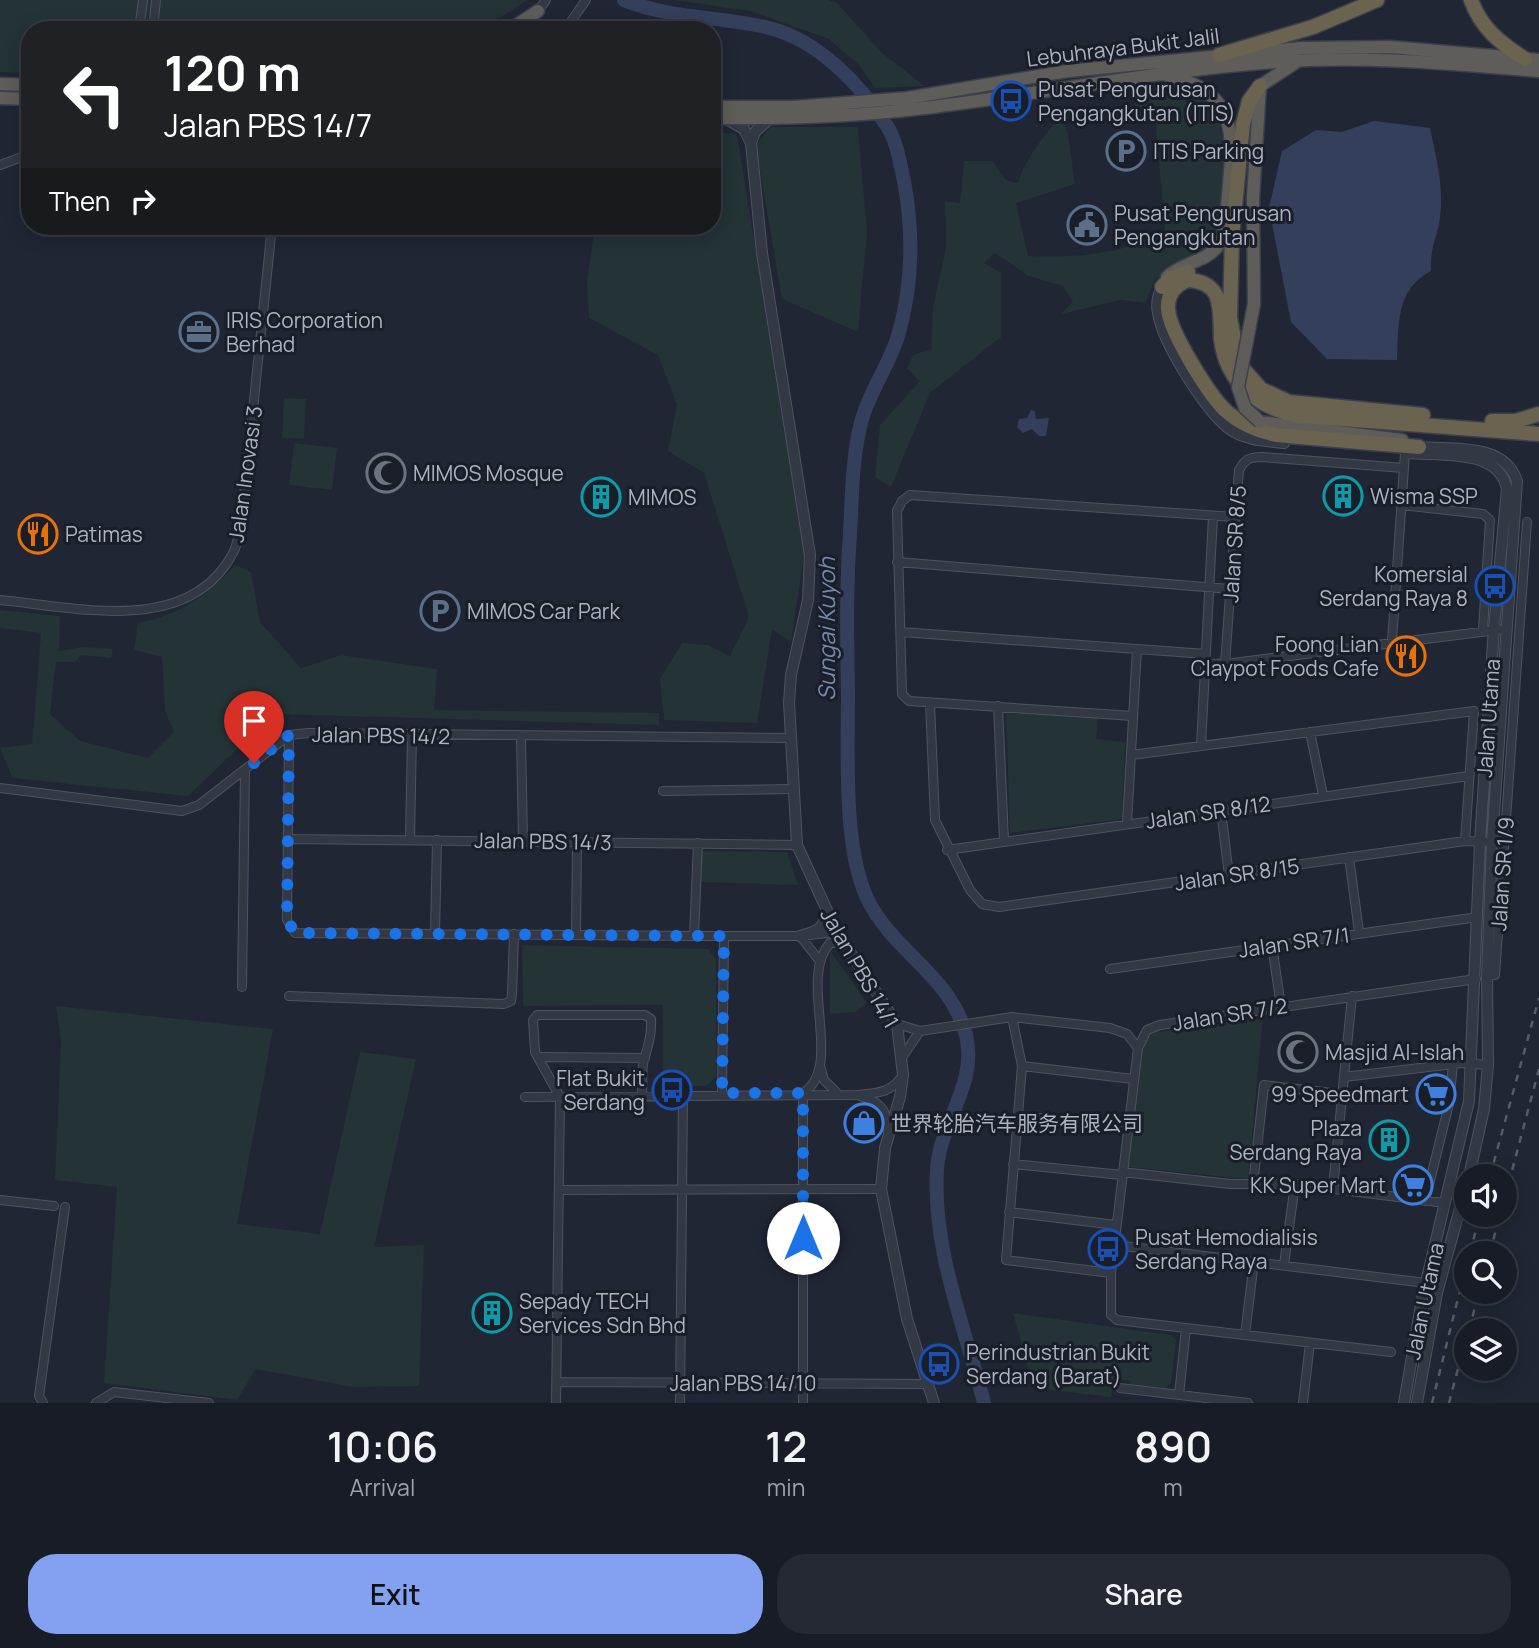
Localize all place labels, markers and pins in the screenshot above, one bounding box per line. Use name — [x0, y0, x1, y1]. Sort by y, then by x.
place label: Pusat Pengurusan Pengangkutan (ITIS) — [1038, 75, 1236, 127]
bus stop icon: Pusat Pengurusan Pengangkutan (ITIS) — [990, 80, 1032, 122]
parking icon: ITIS Parking — [1105, 130, 1147, 172]
place label: ITIS Parking — [1153, 137, 1264, 165]
place label: Pusat Pengurusan Pengangkutan — [1114, 199, 1292, 251]
public building icon: Pusat Pengurusan Pengangkutan — [1066, 204, 1108, 246]
place label: IRIS Corporation Berhad — [226, 306, 383, 358]
office icon: IRIS Corporation Berhad — [178, 311, 220, 353]
mosque icon: MIMOS Mosque — [365, 452, 407, 494]
place label: MIMOS Mosque — [413, 459, 564, 487]
building icon: Wisma SSP — [1322, 475, 1364, 517]
building icon: MIMOS — [580, 476, 622, 518]
place label: Wisma SSP — [1370, 482, 1478, 510]
place label: MIMOS — [628, 483, 696, 511]
restaurant icon: Patimas — [17, 513, 59, 555]
place label: Patimas — [65, 520, 143, 548]
place label: Komersial Serdang Raya 8 — [1319, 560, 1468, 612]
bus stop icon: Komersial Serdang Raya 8 — [1474, 565, 1516, 607]
parking icon: MIMOS Car Park — [419, 590, 461, 632]
place label: MIMOS Car Park — [467, 597, 620, 625]
place label: Foong Lian Claypot Foods Cafe — [1191, 630, 1379, 682]
restaurant icon: Foong Lian Claypot Foods Cafe — [1385, 635, 1427, 677]
pin — [224, 691, 284, 763]
mosque icon: Masjid Al-Islah — [1277, 1031, 1319, 1073]
place label: Masjid Al-Islah — [1325, 1038, 1464, 1066]
place label: Flat Bukit Serdang — [556, 1064, 645, 1116]
bus stop icon: Flat Bukit Serdang — [651, 1069, 693, 1111]
supermarket icon: 99 Speedmart — [1415, 1073, 1457, 1115]
place label: 99 Speedmart — [1271, 1080, 1409, 1108]
shop icon: 世界轮胎汽车服务有限公司 — [843, 1102, 885, 1144]
place label: 世界轮胎汽车服务有限公司 — [891, 1109, 1143, 1137]
place label: Plaza Serdang Raya — [1230, 1114, 1362, 1166]
building icon: Plaza Serdang Raya — [1368, 1119, 1410, 1161]
supermarket icon: KK Super Mart — [1392, 1164, 1434, 1206]
place label: KK Super Mart — [1250, 1171, 1386, 1199]
place label: Pusat Hemodialisis Serdang Raya — [1135, 1223, 1318, 1275]
bus stop icon: Pusat Hemodialisis Serdang Raya — [1087, 1228, 1129, 1270]
place label: Sepady TECH Services Sdn Bhd — [519, 1287, 686, 1339]
building icon: Sepady TECH Services Sdn Bhd — [471, 1292, 513, 1334]
place label: Perindustrian Bukit Serdang (Barat) — [966, 1338, 1150, 1390]
bus stop icon: Perindustrian Bukit Serdang (Barat) — [918, 1343, 960, 1385]

